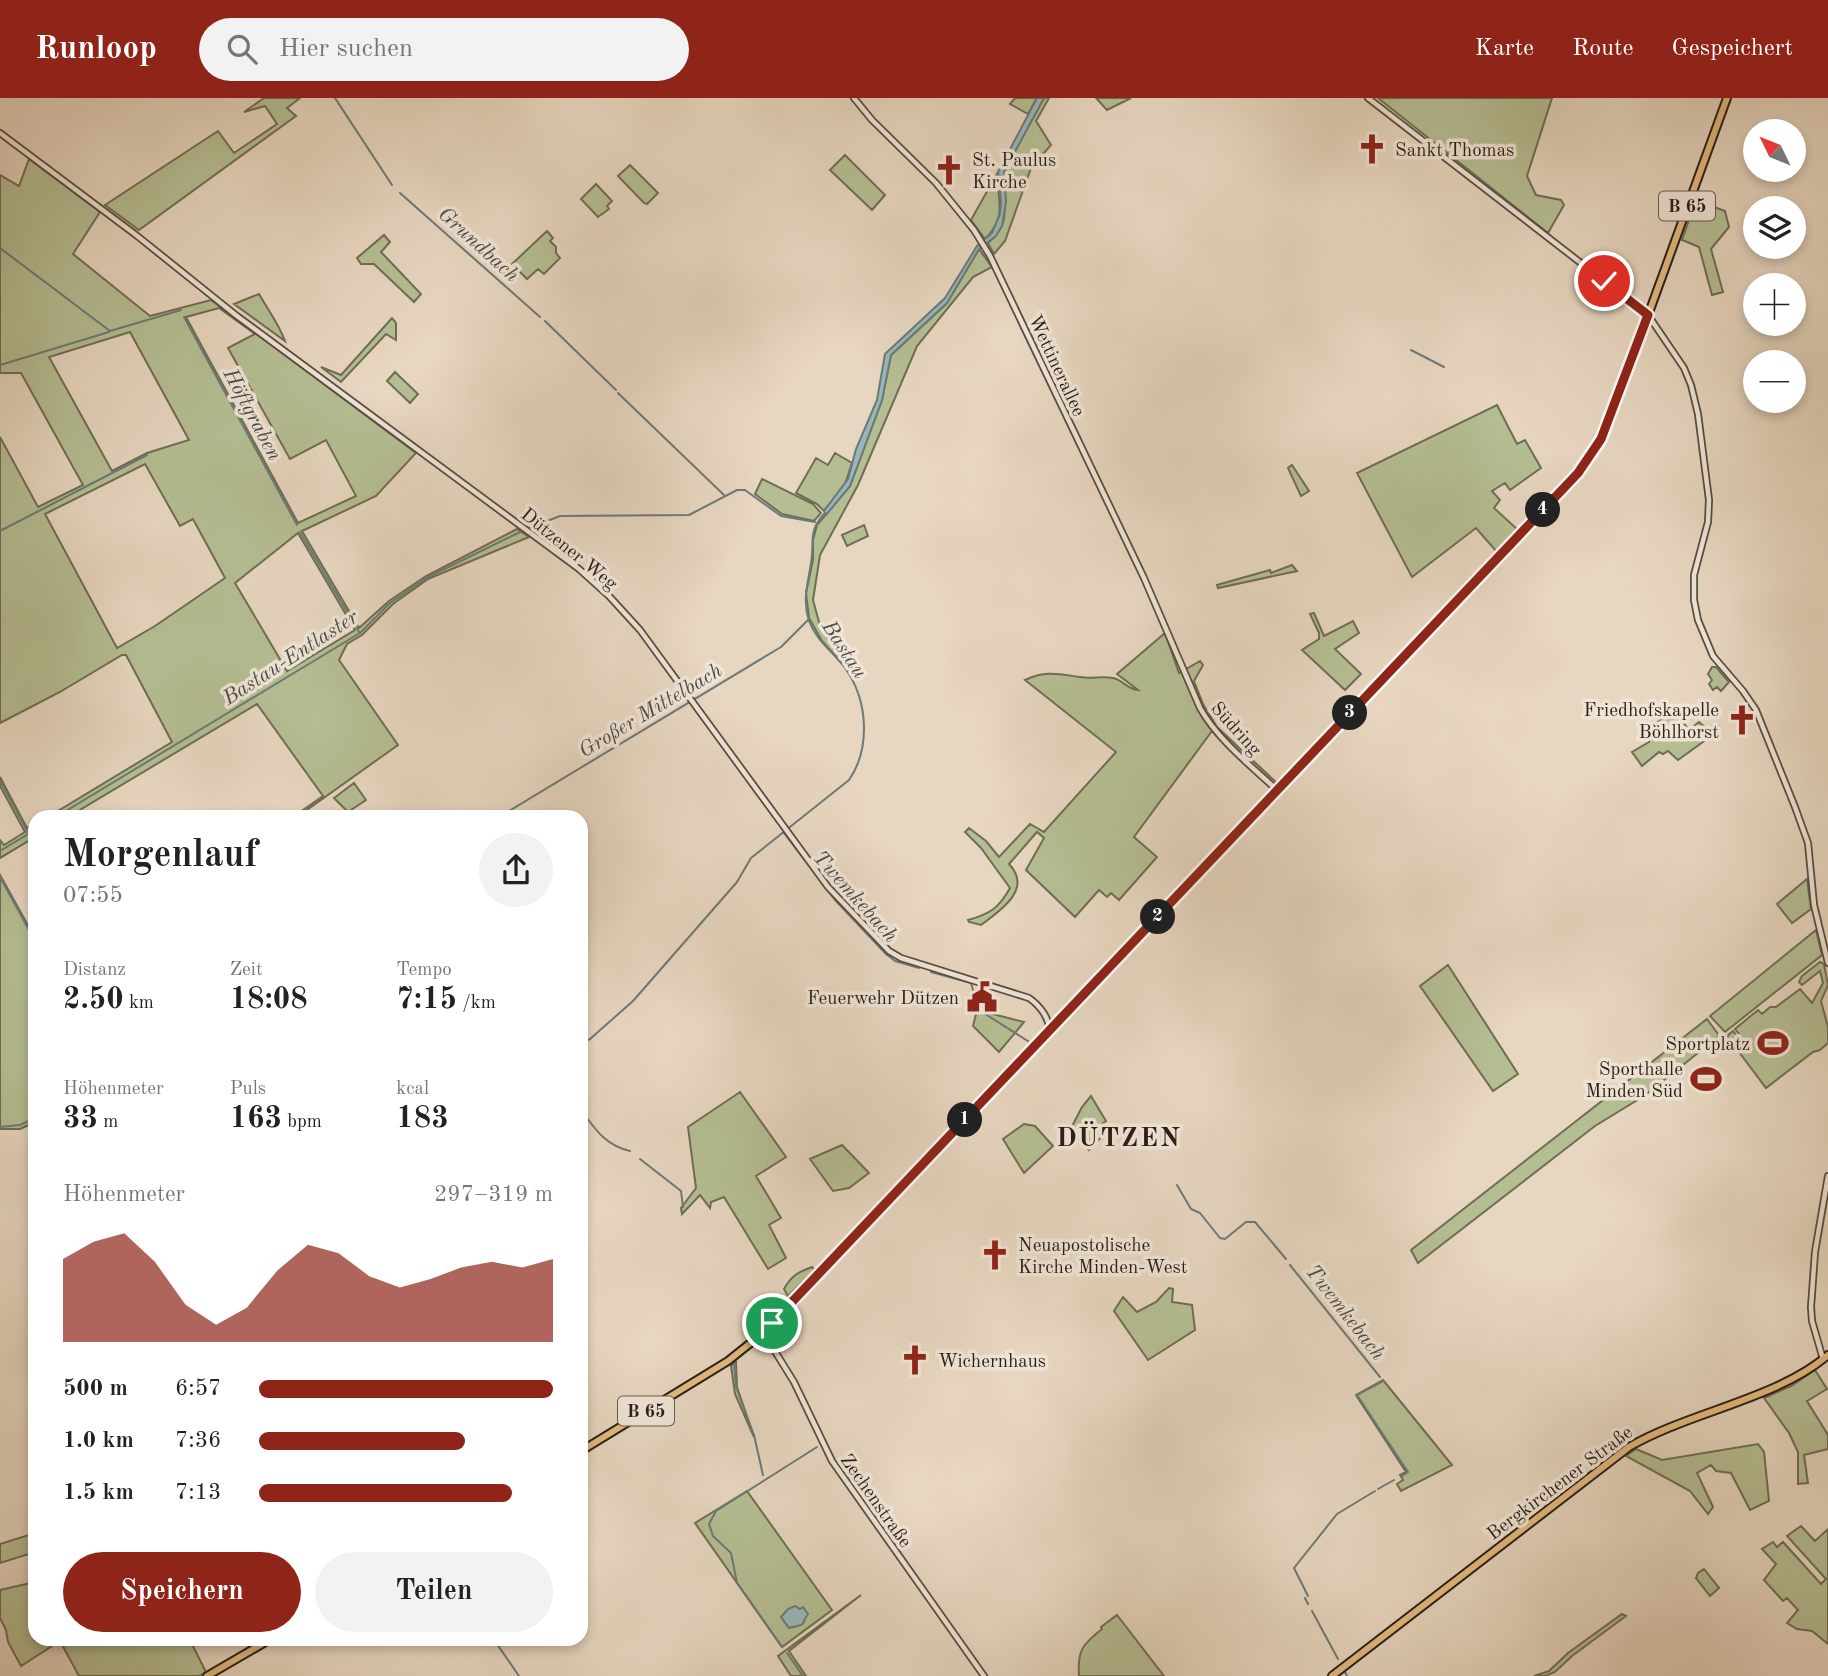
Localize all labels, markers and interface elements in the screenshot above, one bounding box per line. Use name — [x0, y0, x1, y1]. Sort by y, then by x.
search box — [199, 18, 689, 81]
icon: search — [223, 30, 261, 68]
text: Runloop — [35, 33, 157, 66]
text: Hier suchen — [279, 36, 413, 62]
text: Karte — [1475, 37, 1534, 61]
text: Route — [1572, 37, 1634, 61]
text: Gespeichert — [1672, 37, 1793, 61]
north arrow — [1743, 119, 1806, 182]
map controls — [1743, 119, 1806, 413]
church icon: Sankt Thomas — [1355, 132, 1389, 166]
place label: Sankt Thomas — [1395, 142, 1514, 161]
place label: St. Paulus Kirche — [972, 152, 1056, 193]
church icon: St. Paulus Kirche — [932, 153, 966, 187]
road number: B 65 — [1659, 192, 1715, 220]
button: layers — [1743, 196, 1806, 259]
water label: Grundbach — [434, 204, 523, 287]
pin — [1574, 251, 1634, 311]
icon: check — [1585, 262, 1623, 300]
button: + — [1743, 273, 1806, 336]
street label: Wettinerallee — [1024, 312, 1087, 420]
button: − — [1743, 350, 1806, 413]
water label: Höftgraben — [218, 364, 285, 464]
pin: 4 — [1526, 492, 1560, 528]
text: 4 — [1537, 500, 1548, 519]
street label: Dützener Weg — [516, 505, 621, 595]
water label: Bastau-Entlaster — [219, 606, 363, 710]
water label: Bastau — [817, 616, 870, 683]
water label: Großer Mittelbach — [576, 660, 726, 762]
pin: 3 — [1332, 696, 1368, 730]
street label: Südring — [1206, 699, 1265, 761]
place label: Friedhofskapelle Böhlhorst — [1583, 702, 1719, 743]
text: 3 — [1344, 703, 1355, 722]
church icon: Friedhofskapelle Böhlhorst — [1725, 703, 1759, 737]
button: share — [479, 833, 553, 907]
text: Morgenlauf — [63, 837, 258, 875]
water label: Twemkebach — [809, 847, 901, 947]
text: 07:55 — [63, 884, 123, 907]
pin: 2 — [1140, 900, 1176, 934]
text: 2 — [1152, 907, 1163, 926]
text: Distanz — [63, 961, 126, 980]
text: Zeit — [230, 961, 263, 980]
text: Tempo — [396, 961, 452, 980]
public building icon: Feuerwehr Dützen — [965, 980, 999, 1014]
text: 2.50 — [63, 985, 124, 1015]
text: 18:08 — [230, 985, 308, 1015]
text: 7:15 — [396, 985, 457, 1015]
place label: Feuerwehr Dützen — [807, 990, 959, 1009]
text: km — [124, 994, 154, 1013]
text: /km — [457, 994, 496, 1013]
sports icon: Sportplatz — [1756, 1026, 1790, 1060]
place label: Sportplatz — [1665, 1036, 1750, 1055]
place label: Sporthalle Minden Süd — [1586, 1061, 1683, 1102]
sports icon: Sporthalle Minden Süd — [1689, 1062, 1723, 1096]
text: Höhenmeter — [63, 1080, 164, 1099]
text: Puls — [230, 1080, 266, 1099]
text: kcal — [396, 1080, 429, 1099]
pin: 1 — [948, 1102, 982, 1138]
text: 33 — [63, 1104, 98, 1134]
text: 163 — [230, 1104, 282, 1134]
text: 183 — [396, 1104, 449, 1134]
text: 1 — [959, 1110, 970, 1129]
text: m — [98, 1113, 118, 1132]
text: bpm — [282, 1113, 322, 1132]
district label: DÜTZEN — [1056, 1121, 1182, 1152]
text: Höhenmeter — [63, 1183, 185, 1206]
text: 297–319 m — [434, 1183, 553, 1206]
place label: Neuapostolische Kirche Minden-West — [1018, 1237, 1187, 1278]
church icon: Neuapostolische Kirche Minden-West — [978, 1238, 1012, 1272]
water label: Twemkebach — [1301, 1261, 1389, 1365]
pin — [742, 1293, 802, 1353]
icon: arrive — [753, 1304, 791, 1342]
church icon: Wichernhaus — [898, 1343, 932, 1377]
place label: Wichernhaus — [938, 1353, 1046, 1372]
text: 500 m — [63, 1377, 128, 1400]
text: 6:57 — [175, 1377, 221, 1400]
road number: B 65 — [618, 1396, 674, 1426]
street label: Bergkirchener Straße — [1484, 1423, 1637, 1545]
text: 1.0 km — [63, 1429, 134, 1452]
text: 7:36 — [175, 1429, 221, 1452]
street label: Zechenstraße — [836, 1451, 914, 1552]
text: 1.5 km — [63, 1481, 134, 1504]
text: 7:13 — [175, 1481, 221, 1504]
button: Speichern — [63, 1552, 301, 1632]
button: Teilen — [315, 1552, 553, 1632]

